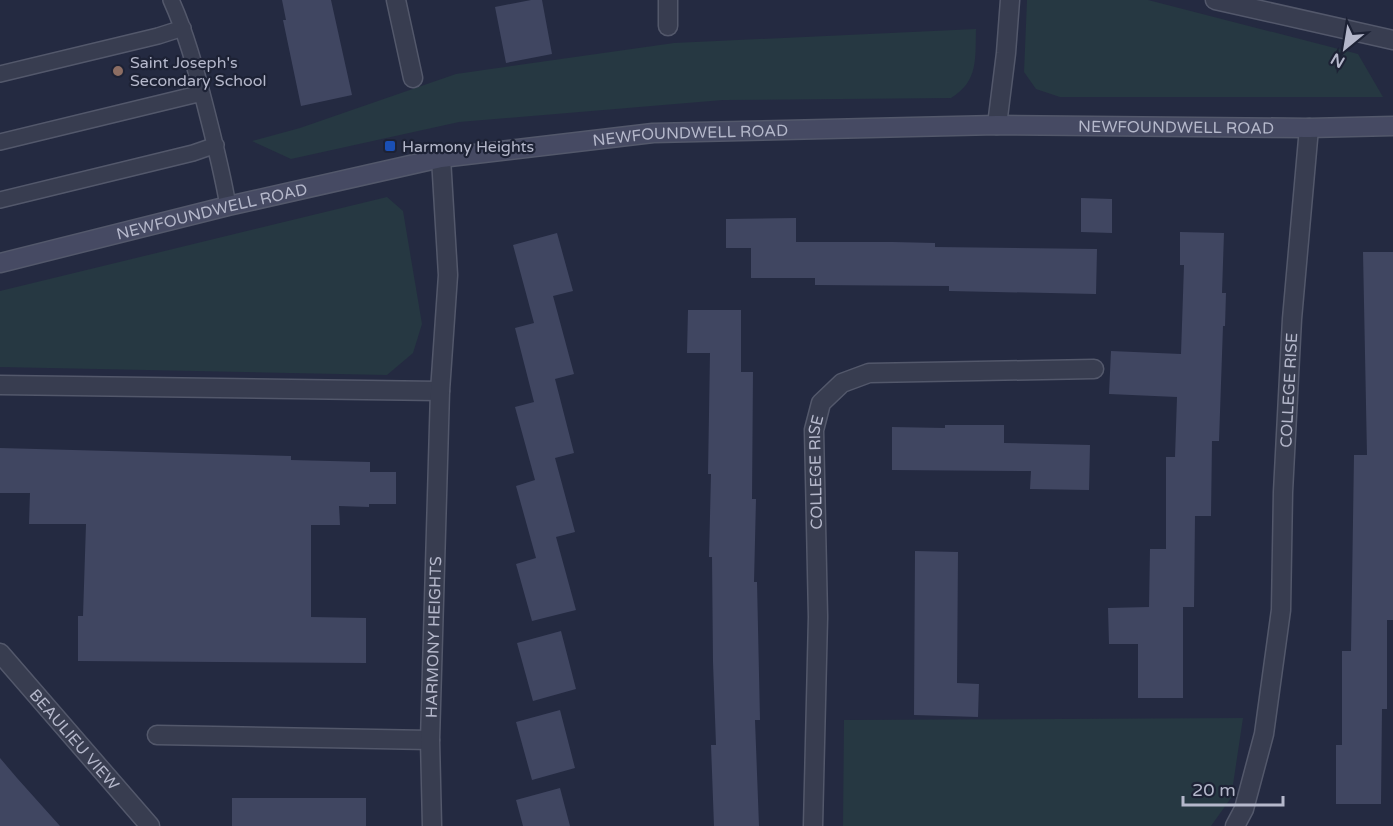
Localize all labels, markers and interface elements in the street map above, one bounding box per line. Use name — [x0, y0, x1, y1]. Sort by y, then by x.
north arrow — [1315, 18, 1375, 78]
text: N — [1327, 48, 1349, 72]
place label: Saint Joseph's Secondary School — [130, 53, 266, 91]
marker: Saint Joseph's Secondary School — [111, 64, 125, 78]
street label: NEWFOUNDWELL ROAD — [1078, 117, 1274, 139]
street label: NEWFOUNDWELL ROAD — [592, 121, 788, 151]
place label: Harmony Heights — [402, 137, 534, 157]
marker: Harmony Heights — [383, 139, 397, 153]
street label: NEWFOUNDWELL ROAD — [114, 179, 309, 245]
street label: COLLEGE RISE — [1276, 332, 1302, 448]
street label: COLLEGE RISE — [804, 413, 829, 530]
street label: HARMONY HEIGHTS — [422, 556, 446, 718]
street label: BEAULIEU VIEW — [25, 685, 123, 794]
scale bar — [1183, 769, 1284, 807]
text: 20 m — [1192, 779, 1236, 801]

